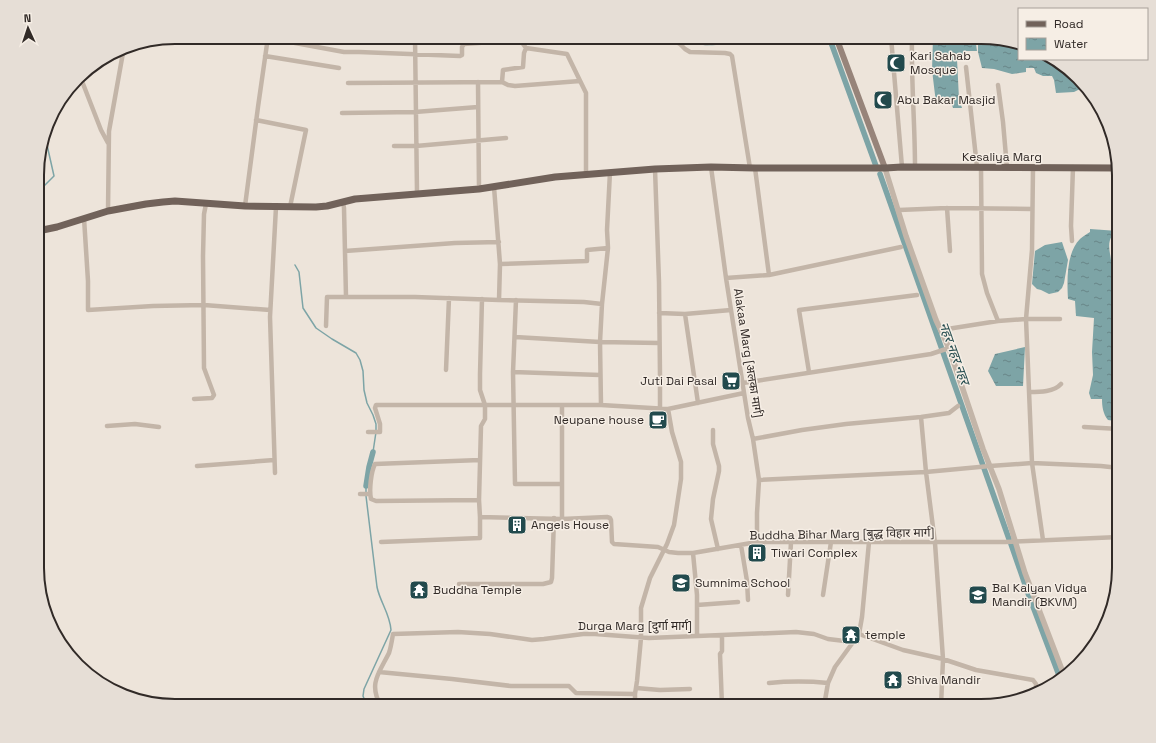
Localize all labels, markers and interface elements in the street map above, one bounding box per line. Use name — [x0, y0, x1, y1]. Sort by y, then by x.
north arrow — [8, 8, 48, 48]
legend — [1018, 8, 1148, 60]
text: N — [23, 11, 32, 25]
text: Road — [1054, 16, 1083, 32]
text: Water — [1054, 36, 1088, 52]
place label: Kari Sahab Mosque — [910, 48, 971, 78]
mosque icon: Kari Sahab Mosque — [885, 52, 907, 74]
mosque icon: Abu Bakar Masjid — [872, 89, 894, 111]
place label: Abu Bakar Masjid — [897, 92, 996, 108]
street label: Kesaliya Marg — [962, 149, 1042, 165]
street label: Alakaa Marg [अलका मार्ग] — [730, 287, 766, 419]
water label: नहर नहर नहर — [935, 320, 975, 389]
supermarket icon: Juti Dai Pasal — [720, 370, 742, 392]
place label: Juti Dai Pasal — [640, 373, 717, 389]
cafe icon: Neupane house — [647, 409, 669, 431]
place label: Neupane house — [554, 412, 644, 428]
building icon: Angels House — [506, 514, 528, 536]
place label: Angels House — [531, 517, 609, 533]
street label: Buddha Bihar Marg [बुद्ध विहार मार्ग] — [749, 524, 935, 544]
building icon: Tiwari Complex — [746, 542, 768, 564]
place label: Tiwari Complex — [771, 545, 858, 561]
school or university icon: Sumnima School — [670, 572, 692, 594]
place label: Sumnima School — [695, 575, 790, 591]
temple icon: Buddha Temple — [408, 579, 430, 601]
place label: Bal Kalyan Vidya Mandir (BKVM) — [992, 580, 1087, 610]
place label: Buddha Temple — [433, 582, 522, 598]
school or university icon: Bal Kalyan Vidya Mandir (BKVM) — [967, 584, 989, 606]
street label: Durga Marg [दुर्गा मार्ग] — [578, 618, 692, 634]
temple icon: temple — [840, 624, 862, 646]
place label: temple — [865, 627, 906, 643]
temple icon: Shiva Mandir — [882, 669, 904, 691]
place label: Shiva Mandir — [907, 672, 981, 688]

